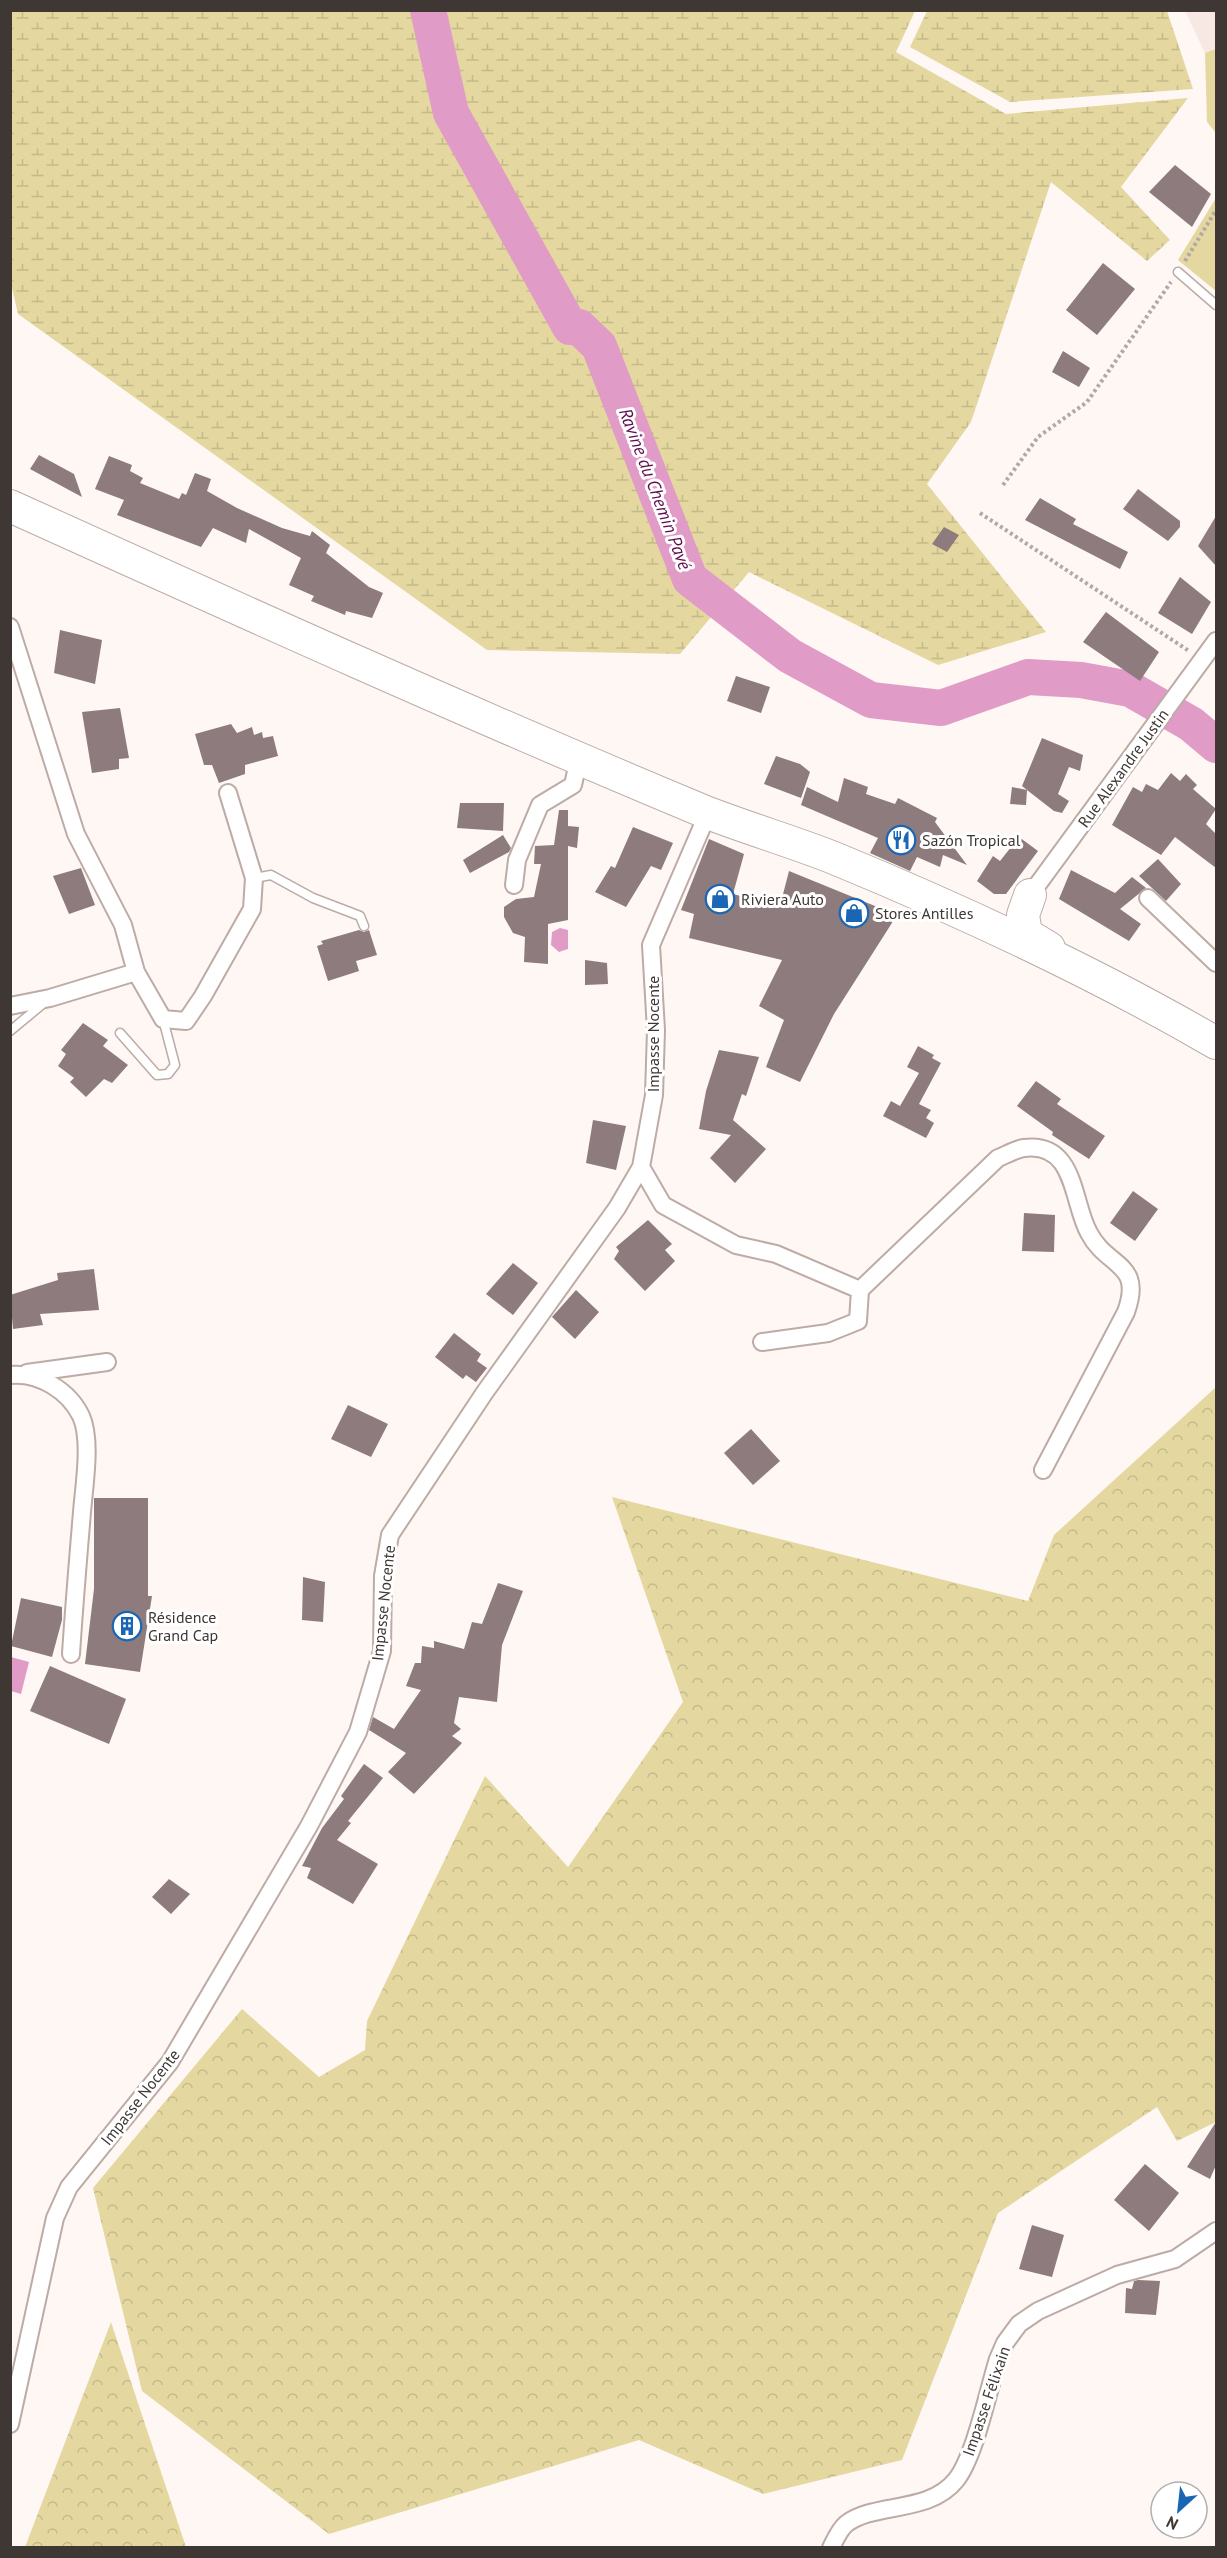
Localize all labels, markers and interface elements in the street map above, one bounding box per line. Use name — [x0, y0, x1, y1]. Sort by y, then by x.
water label: Ravine du Chemin Pavé — [614, 405, 697, 573]
street label: Rue Alexandre Justin — [1073, 705, 1173, 831]
restaurant icon: Sazón Tropical — [885, 824, 917, 856]
place label: Sazón Tropical — [922, 830, 1021, 850]
shop icon: Riviera Auto — [704, 883, 736, 915]
place label: Riviera Auto — [741, 889, 824, 909]
shop icon: Stores Antilles — [838, 897, 870, 929]
place label: Stores Antilles — [875, 903, 974, 923]
street label: Impasse Nocente — [643, 976, 663, 1092]
street label: Impasse Nocente — [367, 1544, 399, 1662]
place label: Résidence Grand Cap — [148, 1607, 218, 1645]
building icon: Résidence Grand Cap — [111, 1610, 143, 1642]
street label: Impasse Nocente — [96, 2045, 184, 2149]
street label: Impasse Félixain — [958, 2344, 1014, 2458]
north arrow — [1149, 2480, 1209, 2540]
text: N — [1163, 2512, 1181, 2535]

